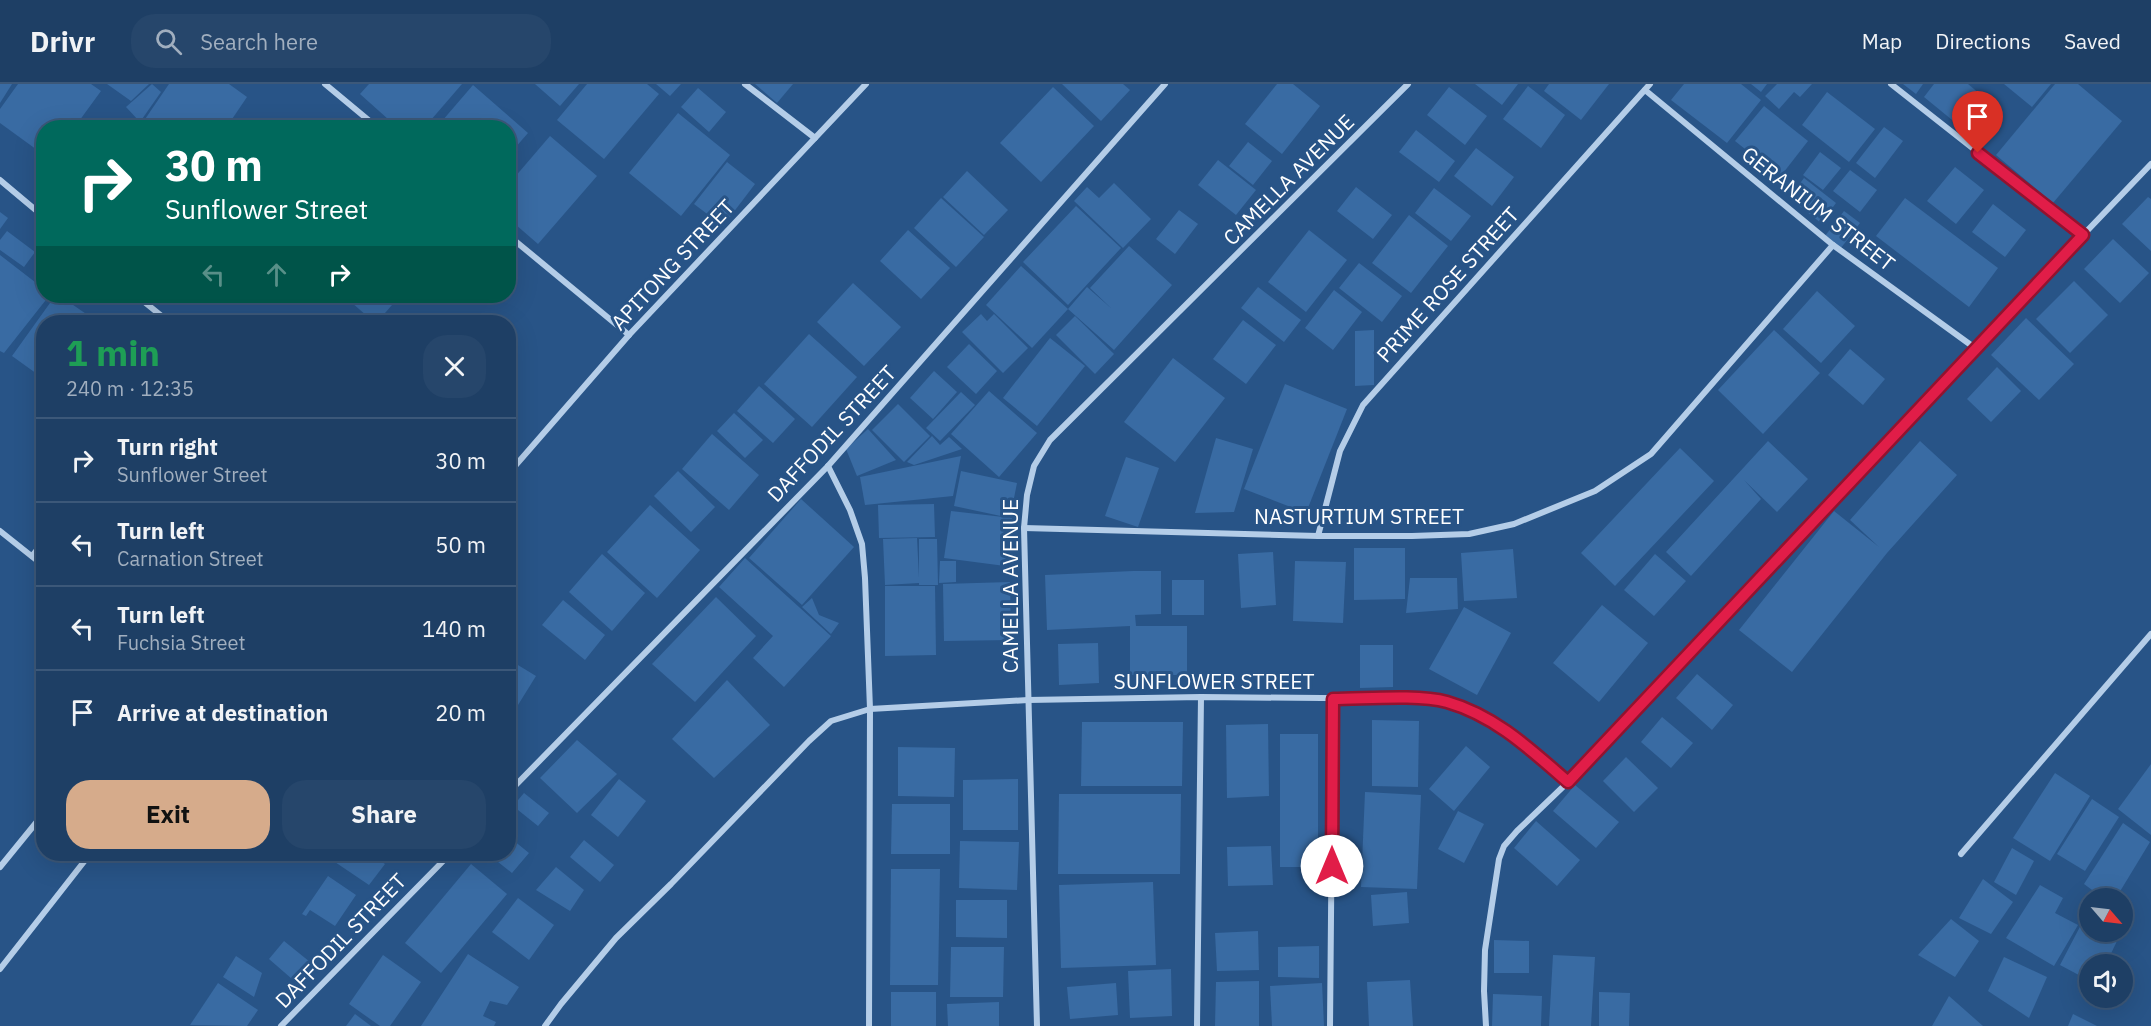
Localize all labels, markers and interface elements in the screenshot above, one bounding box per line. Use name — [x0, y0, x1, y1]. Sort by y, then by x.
search box — [131, 14, 551, 68]
text: Drivr — [30, 23, 95, 60]
icon: search — [152, 25, 185, 58]
text: Search here — [200, 27, 318, 56]
text: Map — [1862, 27, 1902, 55]
text: Directions — [1935, 27, 2031, 55]
text: Saved — [2064, 27, 2121, 55]
pin — [1952, 91, 2003, 153]
icon: arrive — [1961, 100, 1994, 133]
street label: CAMELLA AVENUE — [1217, 108, 1360, 251]
text: 30 m — [165, 138, 263, 193]
street label: GERANIUM STREET — [1736, 140, 1901, 277]
icon: right — [66, 144, 144, 222]
text: Sunflower Street — [165, 191, 368, 226]
street label: APITONG STREET — [604, 193, 740, 336]
street label: PRIME ROSE STREET — [1370, 201, 1525, 368]
icon: left — [197, 258, 230, 291]
icon: ahead — [260, 258, 293, 291]
icon: right — [323, 258, 356, 291]
text: 1 min — [66, 329, 160, 376]
button: close — [423, 335, 486, 398]
street label: DAFFODIL STREET — [761, 359, 902, 508]
text: 240 m · 12:35 — [66, 375, 194, 402]
text: Turn right — [117, 432, 218, 461]
icon: right — [66, 444, 99, 477]
text: 30 m — [435, 446, 486, 475]
text: Sunflower Street — [117, 461, 268, 488]
street label: CAMELLA AVENUE — [996, 499, 1024, 673]
street label: NASTURTIUM STREET — [1254, 502, 1464, 530]
text: Turn left — [117, 516, 205, 545]
icon: left — [66, 528, 99, 561]
text: 50 m — [435, 530, 486, 559]
text: Carnation Street — [117, 545, 264, 572]
text: Turn left — [117, 600, 205, 629]
icon: left — [66, 612, 99, 645]
text: 140 m — [422, 614, 486, 643]
text: Fuchsia Street — [117, 629, 245, 656]
street label: SUNFLOWER STREET — [1113, 667, 1315, 695]
icon: arrive — [66, 696, 99, 729]
text: Arrive at destination — [117, 698, 328, 727]
text: 20 m — [435, 698, 486, 727]
button: Exit — [66, 780, 270, 849]
button: Share — [282, 780, 486, 849]
position arrow — [1300, 834, 1364, 898]
street label: DAFFODIL STREET — [269, 867, 412, 1014]
north arrow — [2079, 888, 2133, 942]
map controls — [2079, 888, 2133, 1008]
button: sound — [2079, 954, 2133, 1008]

